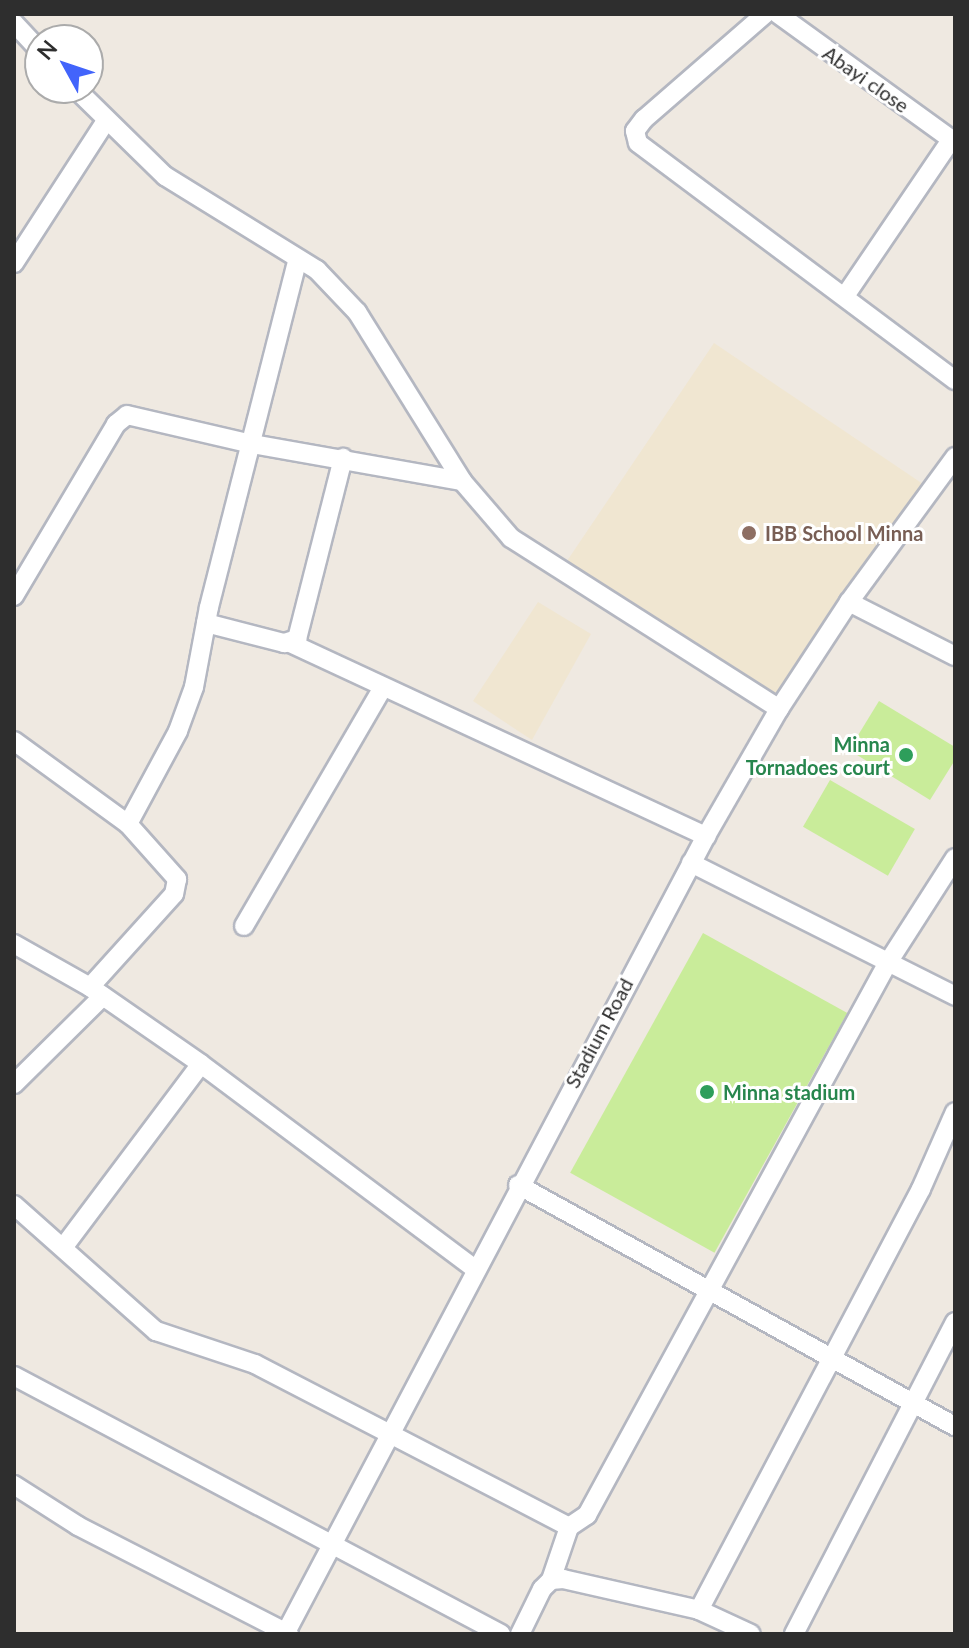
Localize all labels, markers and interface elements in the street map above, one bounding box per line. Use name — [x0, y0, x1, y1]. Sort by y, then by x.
north arrow — [24, 24, 104, 104]
text: N — [31, 34, 63, 65]
street label: Abayi close — [818, 41, 914, 117]
place label: IBB School Minna — [765, 521, 923, 545]
marker: IBB School Minna — [740, 524, 758, 542]
place label: Minna Tornadoes court — [746, 732, 890, 779]
marker: Minna Tornadoes court — [897, 746, 915, 764]
street label: Stadium Road — [560, 974, 638, 1092]
place label: Minna stadium — [723, 1080, 855, 1104]
marker: Minna stadium — [698, 1083, 716, 1101]

